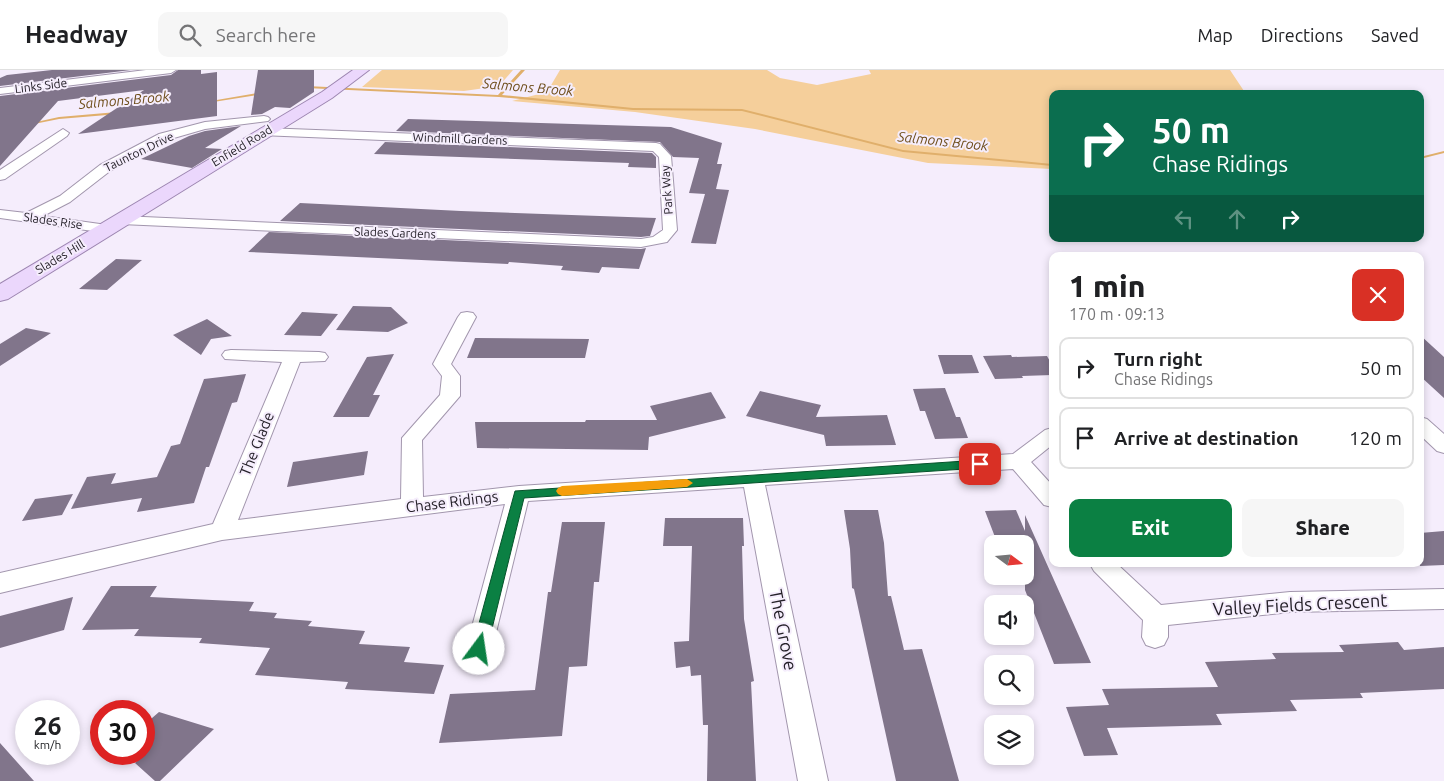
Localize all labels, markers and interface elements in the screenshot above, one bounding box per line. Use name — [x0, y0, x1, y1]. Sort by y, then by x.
search box — [158, 12, 508, 57]
text: Headway — [25, 21, 128, 48]
icon: search — [176, 21, 204, 49]
text: Search here — [216, 24, 316, 46]
text: Map — [1197, 25, 1233, 45]
text: Directions — [1261, 25, 1343, 45]
text: Saved — [1371, 25, 1419, 45]
water label: Salmons Brook — [481, 75, 575, 99]
street label: Links Side — [14, 76, 68, 95]
water label: Salmons Brook — [77, 88, 171, 112]
icon: right — [1069, 110, 1134, 175]
text: 50 m — [1152, 110, 1230, 150]
street label: Enfield Road — [209, 122, 274, 169]
water label: Salmons Brook — [896, 128, 990, 154]
street label: Taunton Drive — [102, 129, 176, 174]
street label: Windmill Gardens — [412, 130, 508, 147]
text: Chase Ridings — [1152, 151, 1288, 176]
street label: Park Way — [658, 165, 675, 215]
icon: left — [1170, 205, 1198, 233]
icon: ahead — [1223, 205, 1251, 233]
icon: right — [1276, 205, 1304, 233]
street label: Slades Rise — [23, 210, 83, 231]
street label: Slades Gardens — [354, 225, 436, 240]
street label: Slades Hill — [33, 237, 87, 276]
text: 1 min — [1069, 269, 1145, 303]
button: close — [1352, 269, 1404, 321]
text: 170 m · 09:13 — [1069, 305, 1165, 323]
text: Turn right — [1114, 348, 1202, 370]
icon: right — [1071, 354, 1099, 382]
text: 50 m — [1360, 357, 1402, 379]
text: Chase Ridings — [1114, 370, 1213, 388]
street label: The Glade — [236, 409, 277, 478]
icon: arrive — [1071, 424, 1099, 452]
text: Arrive at destination — [1114, 427, 1299, 449]
text: 120 m — [1349, 427, 1402, 449]
pin — [959, 443, 1001, 485]
icon: arrive — [966, 450, 994, 478]
street label: Chase Ridings — [405, 487, 499, 516]
button: Exit — [1069, 499, 1232, 557]
button: Share — [1242, 499, 1404, 557]
north arrow — [984, 535, 1034, 585]
map controls — [984, 535, 1034, 765]
street label: The Grove — [766, 588, 802, 672]
street label: Valley Fields Crescent — [1212, 589, 1388, 619]
button: sound — [984, 595, 1034, 645]
position arrow — [452, 622, 504, 674]
button: search — [984, 655, 1034, 705]
speed limit sign: 30 — [90, 700, 155, 765]
text: 26 — [33, 712, 62, 740]
button: layers — [984, 715, 1034, 765]
text: km/h — [34, 738, 61, 751]

